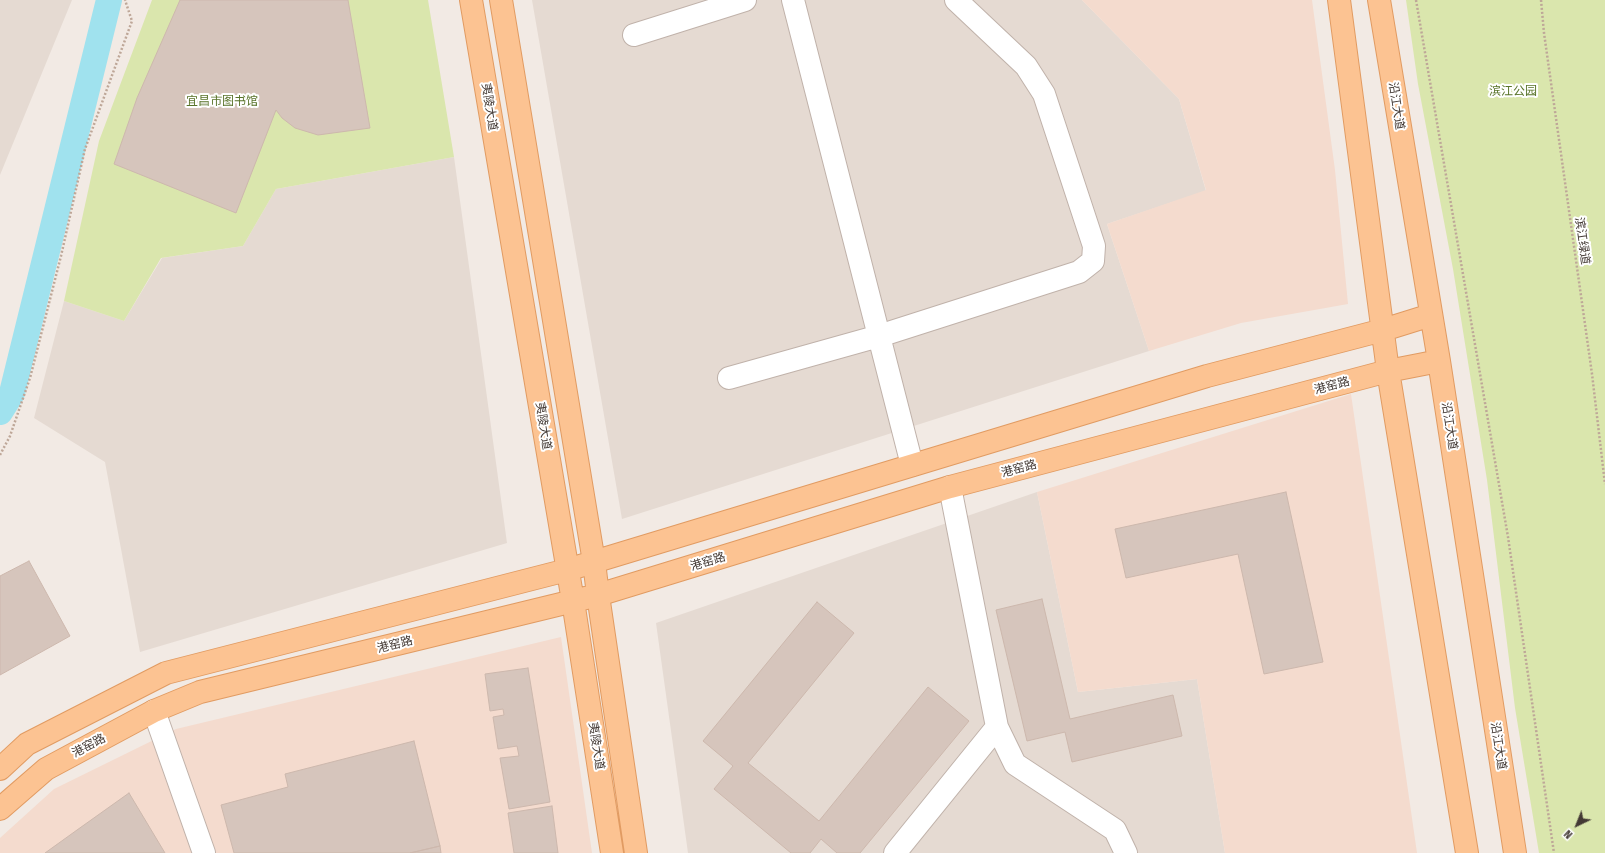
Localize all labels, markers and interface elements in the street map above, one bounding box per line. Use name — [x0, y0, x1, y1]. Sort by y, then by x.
street label: 沿江大道 — [1385, 81, 1407, 131]
street label: 夷陵大道 — [478, 82, 500, 132]
park label: 滨江公园 — [1489, 85, 1537, 99]
park label: 宜昌市图书馆 — [186, 95, 258, 109]
street label: 滨江绿道 — [1572, 216, 1592, 266]
street label: 港窑路 — [1313, 374, 1351, 398]
street label: 夷陵大道 — [532, 401, 554, 451]
street label: 沿江大道 — [1438, 401, 1460, 451]
street label: 港窑路 — [1000, 457, 1038, 481]
street label: 港窑路 — [689, 550, 727, 574]
street label: 港窑路 — [376, 634, 414, 656]
street label: 夷陵大道 — [585, 721, 607, 771]
street label: 沿江大道 — [1487, 721, 1509, 771]
street label: 港窑路 — [70, 731, 108, 761]
north arrow — [1557, 805, 1597, 845]
text: N — [1562, 827, 1575, 841]

